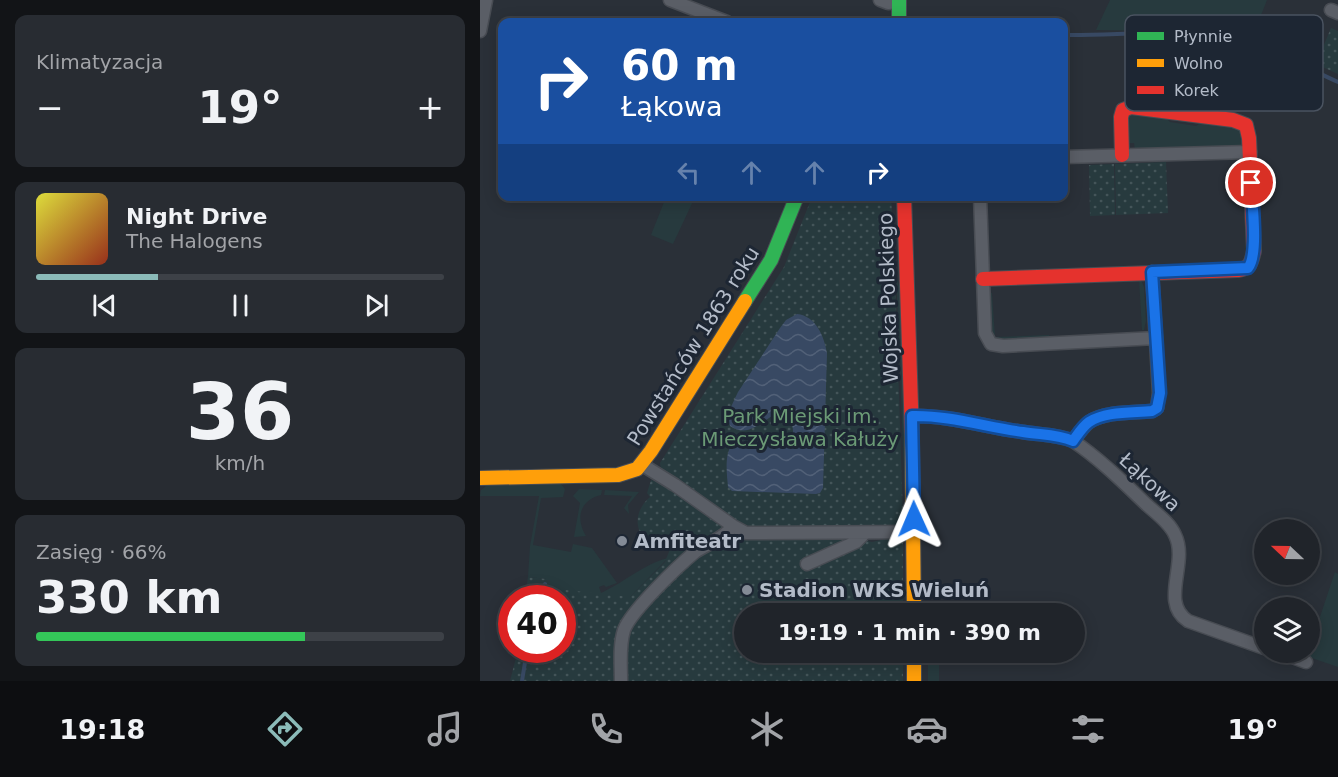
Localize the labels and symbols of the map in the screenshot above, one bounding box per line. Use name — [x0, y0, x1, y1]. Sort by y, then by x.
legend — [1125, 15, 1323, 111]
text: Płynnie — [1174, 27, 1232, 46]
text: Wolno — [1174, 54, 1223, 73]
text: Korek — [1174, 81, 1220, 100]
pin — [1225, 157, 1276, 208]
street label: Wojska Polskiego — [873, 212, 903, 384]
street label: Powstańców 1863 roku — [622, 242, 764, 450]
park label: Park Miejski im. Mieczysława Kałuży — [701, 404, 899, 451]
street label: Łąkowa — [1114, 447, 1186, 516]
position arrow — [882, 487, 946, 551]
north arrow — [1254, 519, 1320, 585]
place label: Amfiteatr — [634, 529, 741, 553]
marker: Amfiteatr — [615, 534, 629, 548]
place label: Stadion WKS Wieluń — [759, 578, 989, 602]
marker: Stadion WKS Wieluń — [740, 583, 754, 597]
speed limit sign: 40 — [498, 585, 576, 663]

